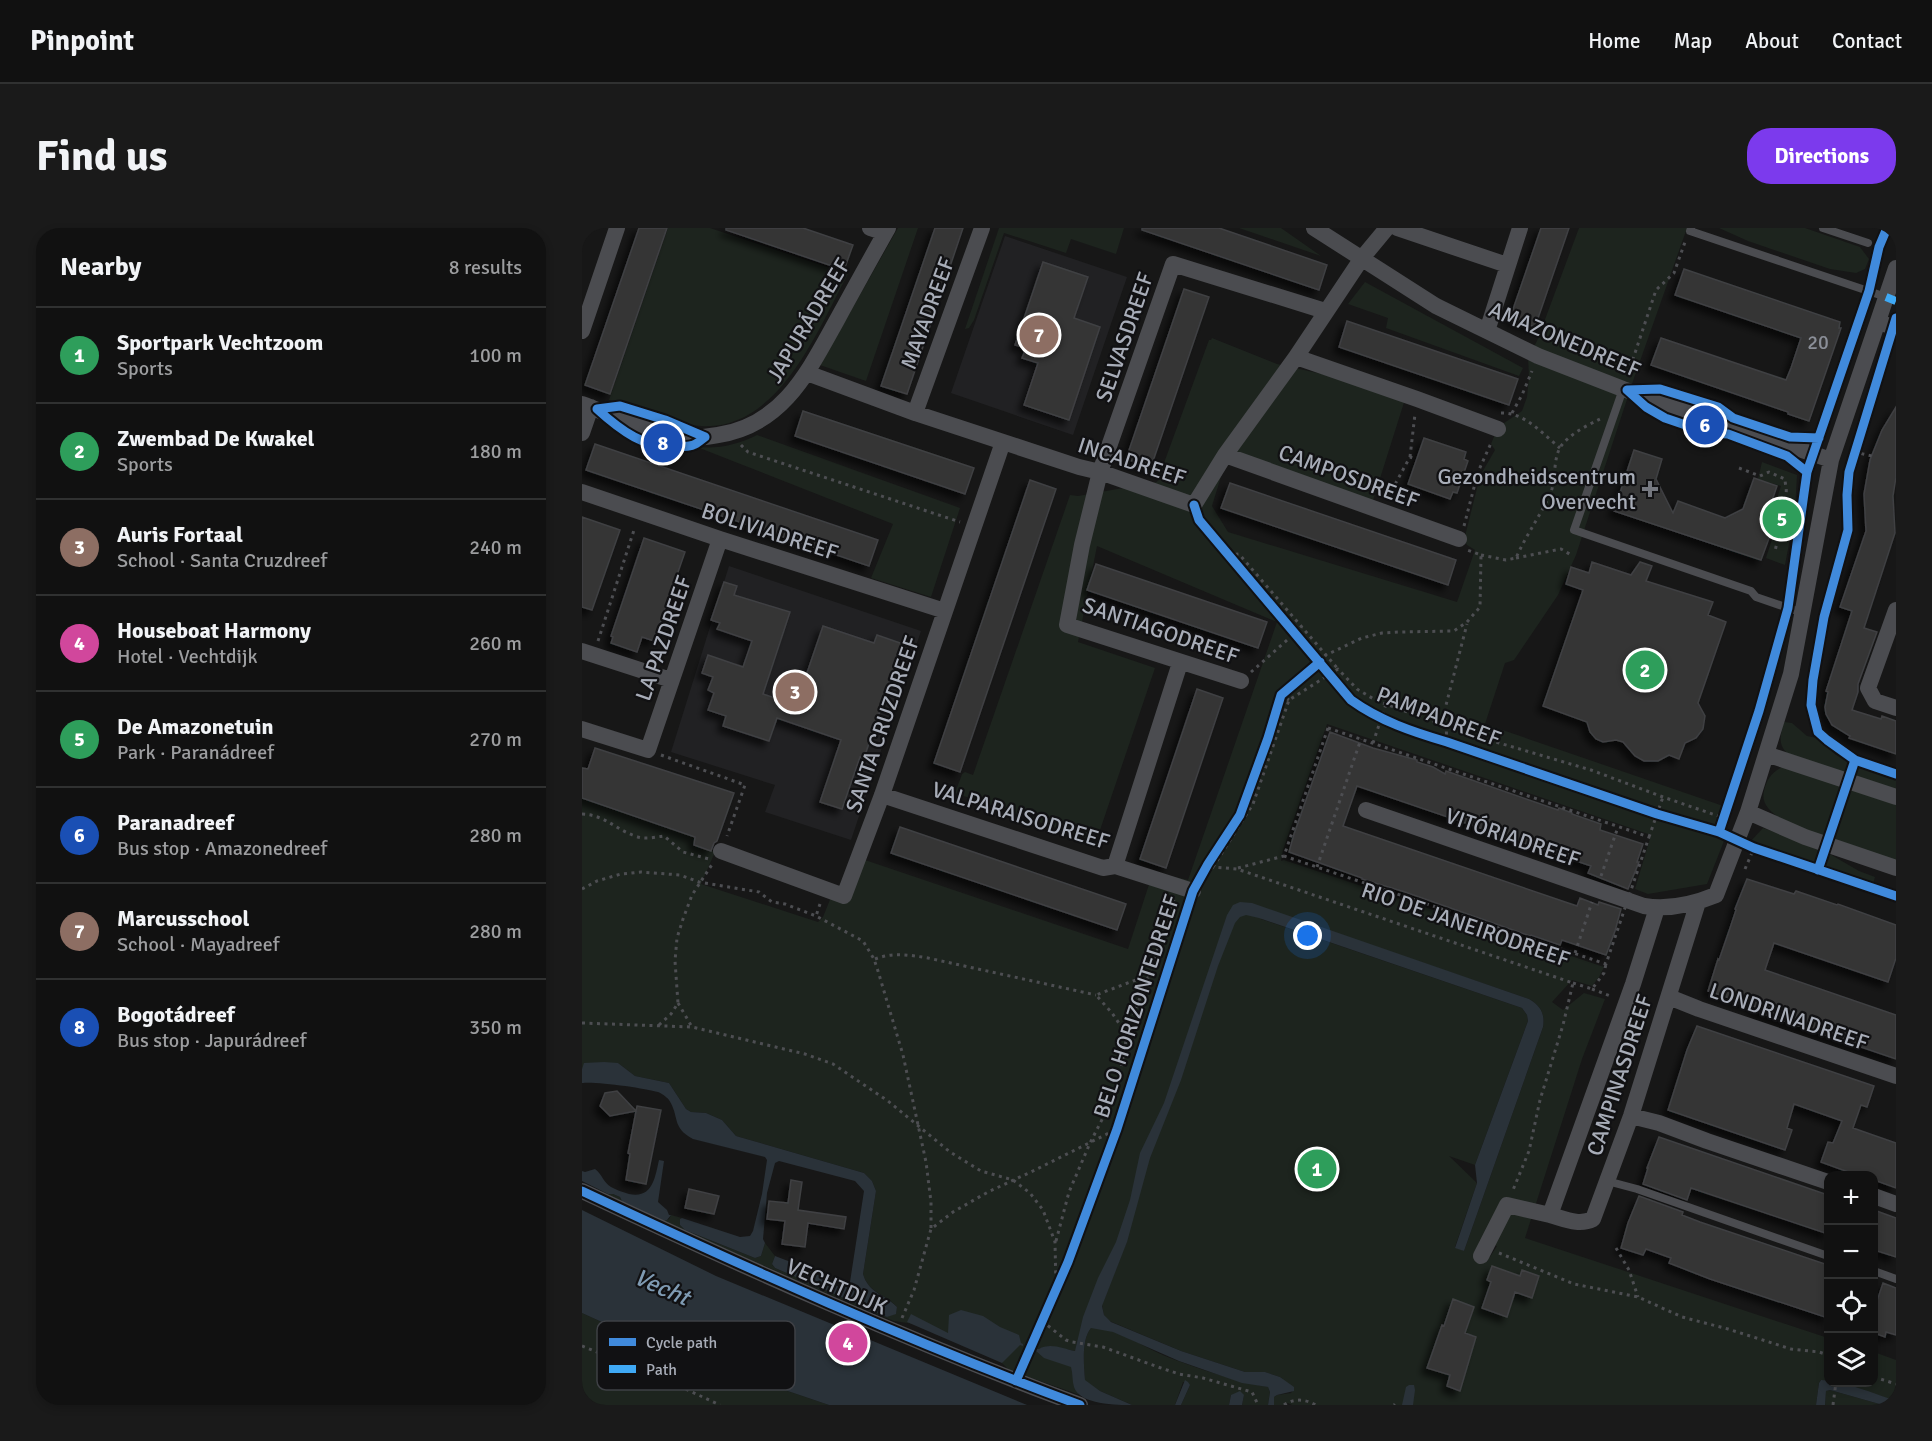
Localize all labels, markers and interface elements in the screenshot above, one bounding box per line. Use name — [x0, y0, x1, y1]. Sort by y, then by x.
text: Pinpoint — [30, 24, 134, 58]
text: Home — [1588, 28, 1641, 54]
text: Map — [1674, 28, 1712, 54]
text: About — [1745, 28, 1799, 54]
text: Contact — [1832, 28, 1902, 54]
button: Directions — [1747, 128, 1896, 184]
text: Find us — [36, 131, 167, 182]
text: Nearby — [60, 251, 141, 283]
street label: JAPURÁDREEF — [761, 253, 856, 387]
street label: MAYADREEF — [895, 253, 960, 373]
text: 8 results — [449, 255, 522, 280]
street label: SELVASDREEF — [1090, 269, 1159, 405]
street label: AMAZONEDREEF — [1485, 295, 1645, 384]
pin: 7 — [1020, 312, 1058, 358]
text: Sportpark Vechtzoom — [117, 329, 323, 356]
house number: 20 — [1807, 330, 1829, 355]
text: 1 — [74, 343, 85, 368]
text: 100 m — [469, 343, 522, 368]
text: Sports — [117, 356, 173, 381]
pin: 6 — [1686, 402, 1724, 448]
pin: 8 — [644, 420, 682, 466]
text: Zwembad De Kwakel — [117, 425, 314, 452]
street label: INCADREEF — [1074, 431, 1189, 492]
text: 2 — [74, 439, 85, 464]
text: 180 m — [469, 439, 522, 464]
street label: CAMPOSDREEF — [1275, 439, 1423, 514]
text: Sports — [117, 452, 173, 477]
place label: Gezondheidscentrum Overvecht — [1437, 463, 1636, 515]
marker: Gezondheidscentrum Overvecht — [1641, 480, 1659, 498]
pin: 5 — [1762, 496, 1802, 542]
street label: BOLIVIADREEF — [698, 497, 841, 566]
text: Auris Fortaal — [117, 521, 243, 548]
text: 3 — [74, 535, 85, 560]
text: 240 m — [469, 535, 522, 560]
text: School · Santa Cruzdreef — [117, 548, 327, 573]
street label: LA PAZDREEF — [629, 572, 697, 704]
street label: SANTIAGODREEF — [1079, 591, 1243, 670]
text: Houseboat Harmony — [117, 617, 311, 644]
text: 4 — [74, 631, 85, 656]
text: 260 m — [469, 631, 522, 656]
street label: SANTA CRUZDREEF — [840, 632, 925, 816]
text: Hotel · Vechtdijk — [117, 644, 258, 669]
pin: 2 — [1626, 648, 1664, 692]
pin: 3 — [776, 670, 814, 714]
street label: PAMPADREEF — [1373, 680, 1505, 753]
text: De Amazonetuin — [117, 713, 274, 740]
text: 5 — [74, 727, 85, 752]
text: 270 m — [469, 727, 522, 752]
text: Park · Paranádreef — [117, 740, 274, 765]
street label: VALPARAISODREEF — [929, 776, 1113, 855]
street label: VITÓRIADREEF — [1442, 802, 1584, 873]
text: Paranadreef — [117, 809, 234, 836]
text: 6 — [74, 823, 85, 848]
text: 280 m — [469, 823, 522, 848]
text: Bus stop · Amazonedreef — [117, 836, 327, 861]
street label: RIO DE JANEIRODREEF — [1358, 876, 1574, 973]
street label: BELO HORIZONTEDREEF — [1088, 891, 1185, 1121]
text: Marcusschool — [117, 905, 249, 932]
text: 7 — [74, 919, 85, 944]
text: 280 m — [469, 919, 522, 944]
your location — [1293, 921, 1322, 950]
text: School · Mayadreef — [117, 932, 280, 957]
street label: LONDRINADREEF — [1706, 977, 1872, 1056]
street label: CAMPINASDREEF — [1581, 991, 1658, 1159]
text: Bogotádreef — [117, 1001, 235, 1028]
text: 8 — [74, 1015, 85, 1040]
text: 350 m — [469, 1015, 522, 1040]
text: Bus stop · Japurádreef — [117, 1028, 306, 1053]
pin: 1 — [1298, 1146, 1336, 1192]
map controls — [1824, 1171, 1878, 1387]
button: + — [1824, 1171, 1878, 1225]
button: − — [1824, 1225, 1878, 1279]
street label: VECHTDIJK — [782, 1252, 891, 1321]
water label: Vecht — [630, 1262, 697, 1313]
button: locate — [1824, 1279, 1878, 1333]
pin: 4 — [828, 1320, 868, 1366]
legend — [597, 1321, 795, 1390]
text: Cycle path — [646, 1333, 717, 1353]
button: layers — [1824, 1333, 1878, 1387]
text: Path — [646, 1360, 677, 1380]

